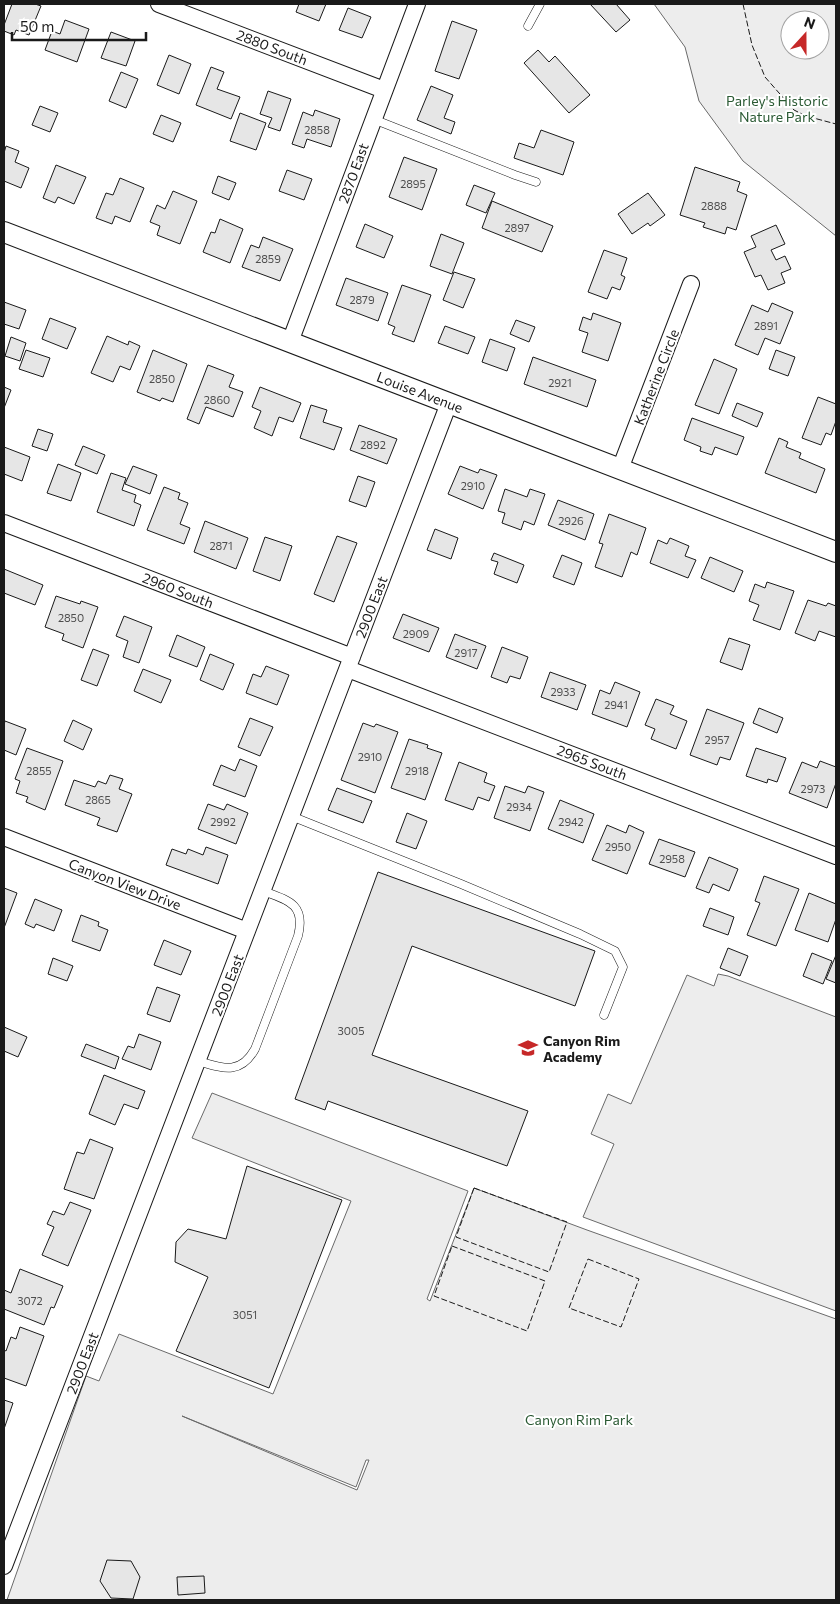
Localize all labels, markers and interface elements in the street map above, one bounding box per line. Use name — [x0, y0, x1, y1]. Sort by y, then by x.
scale bar — [12, 10, 146, 42]
north arrow — [780, 10, 830, 60]
text: N — [802, 13, 818, 32]
text: 50 m — [20, 17, 54, 35]
street label: 2880 South — [234, 26, 310, 68]
park label: Parley's Historic Nature Park — [726, 92, 828, 125]
house number: 2858 — [304, 123, 330, 136]
street label: 2870 East — [334, 140, 372, 206]
house number: 2895 — [400, 177, 426, 190]
house number: 2888 — [701, 199, 727, 212]
house number: 2897 — [504, 221, 530, 234]
house number: 2859 — [255, 252, 281, 265]
house number: 2879 — [349, 293, 375, 306]
house number: 2891 — [754, 319, 778, 332]
street label: Katherine Circle — [630, 327, 682, 427]
street label: Louise Avenue — [375, 368, 465, 416]
house number: 2850 — [149, 372, 175, 385]
house number: 2921 — [548, 376, 572, 389]
house number: 2860 — [204, 393, 230, 406]
house number: 2892 — [360, 438, 386, 451]
house number: 2910 — [461, 479, 485, 492]
house number: 2926 — [558, 514, 584, 527]
house number: 2871 — [209, 539, 233, 552]
street label: 2960 South — [140, 569, 216, 611]
street label: 2900 East — [351, 573, 391, 640]
house number: 2850 — [58, 611, 84, 624]
house number: 2909 — [403, 627, 430, 640]
house number: 2917 — [454, 646, 478, 659]
house number: 2933 — [550, 685, 576, 698]
house number: 2941 — [604, 698, 628, 711]
house number: 2957 — [705, 733, 730, 746]
street label: 2965 South — [555, 741, 629, 783]
house number: 2910 — [358, 750, 382, 763]
house number: 2855 — [26, 764, 52, 777]
house number: 2918 — [405, 764, 429, 777]
house number: 2973 — [801, 782, 825, 795]
house number: 2865 — [85, 793, 111, 806]
house number: 2934 — [506, 800, 532, 813]
house number: 2992 — [210, 815, 236, 828]
house number: 2942 — [558, 815, 584, 828]
house number: 2950 — [605, 840, 631, 853]
house number: 2958 — [659, 852, 685, 865]
street label: Canyon View Drive — [66, 855, 184, 913]
street label: 2900 East — [207, 951, 247, 1018]
house number: 3005 — [338, 1024, 364, 1037]
place label: Canyon Rim Academy — [543, 1032, 620, 1065]
school or university icon: Canyon Rim Academy — [517, 1037, 539, 1059]
house number: 3072 — [17, 1294, 43, 1307]
house number: 3051 — [233, 1308, 257, 1321]
street label: 2900 East — [62, 1329, 102, 1396]
park label: Canyon Rim Park — [525, 1411, 633, 1428]

